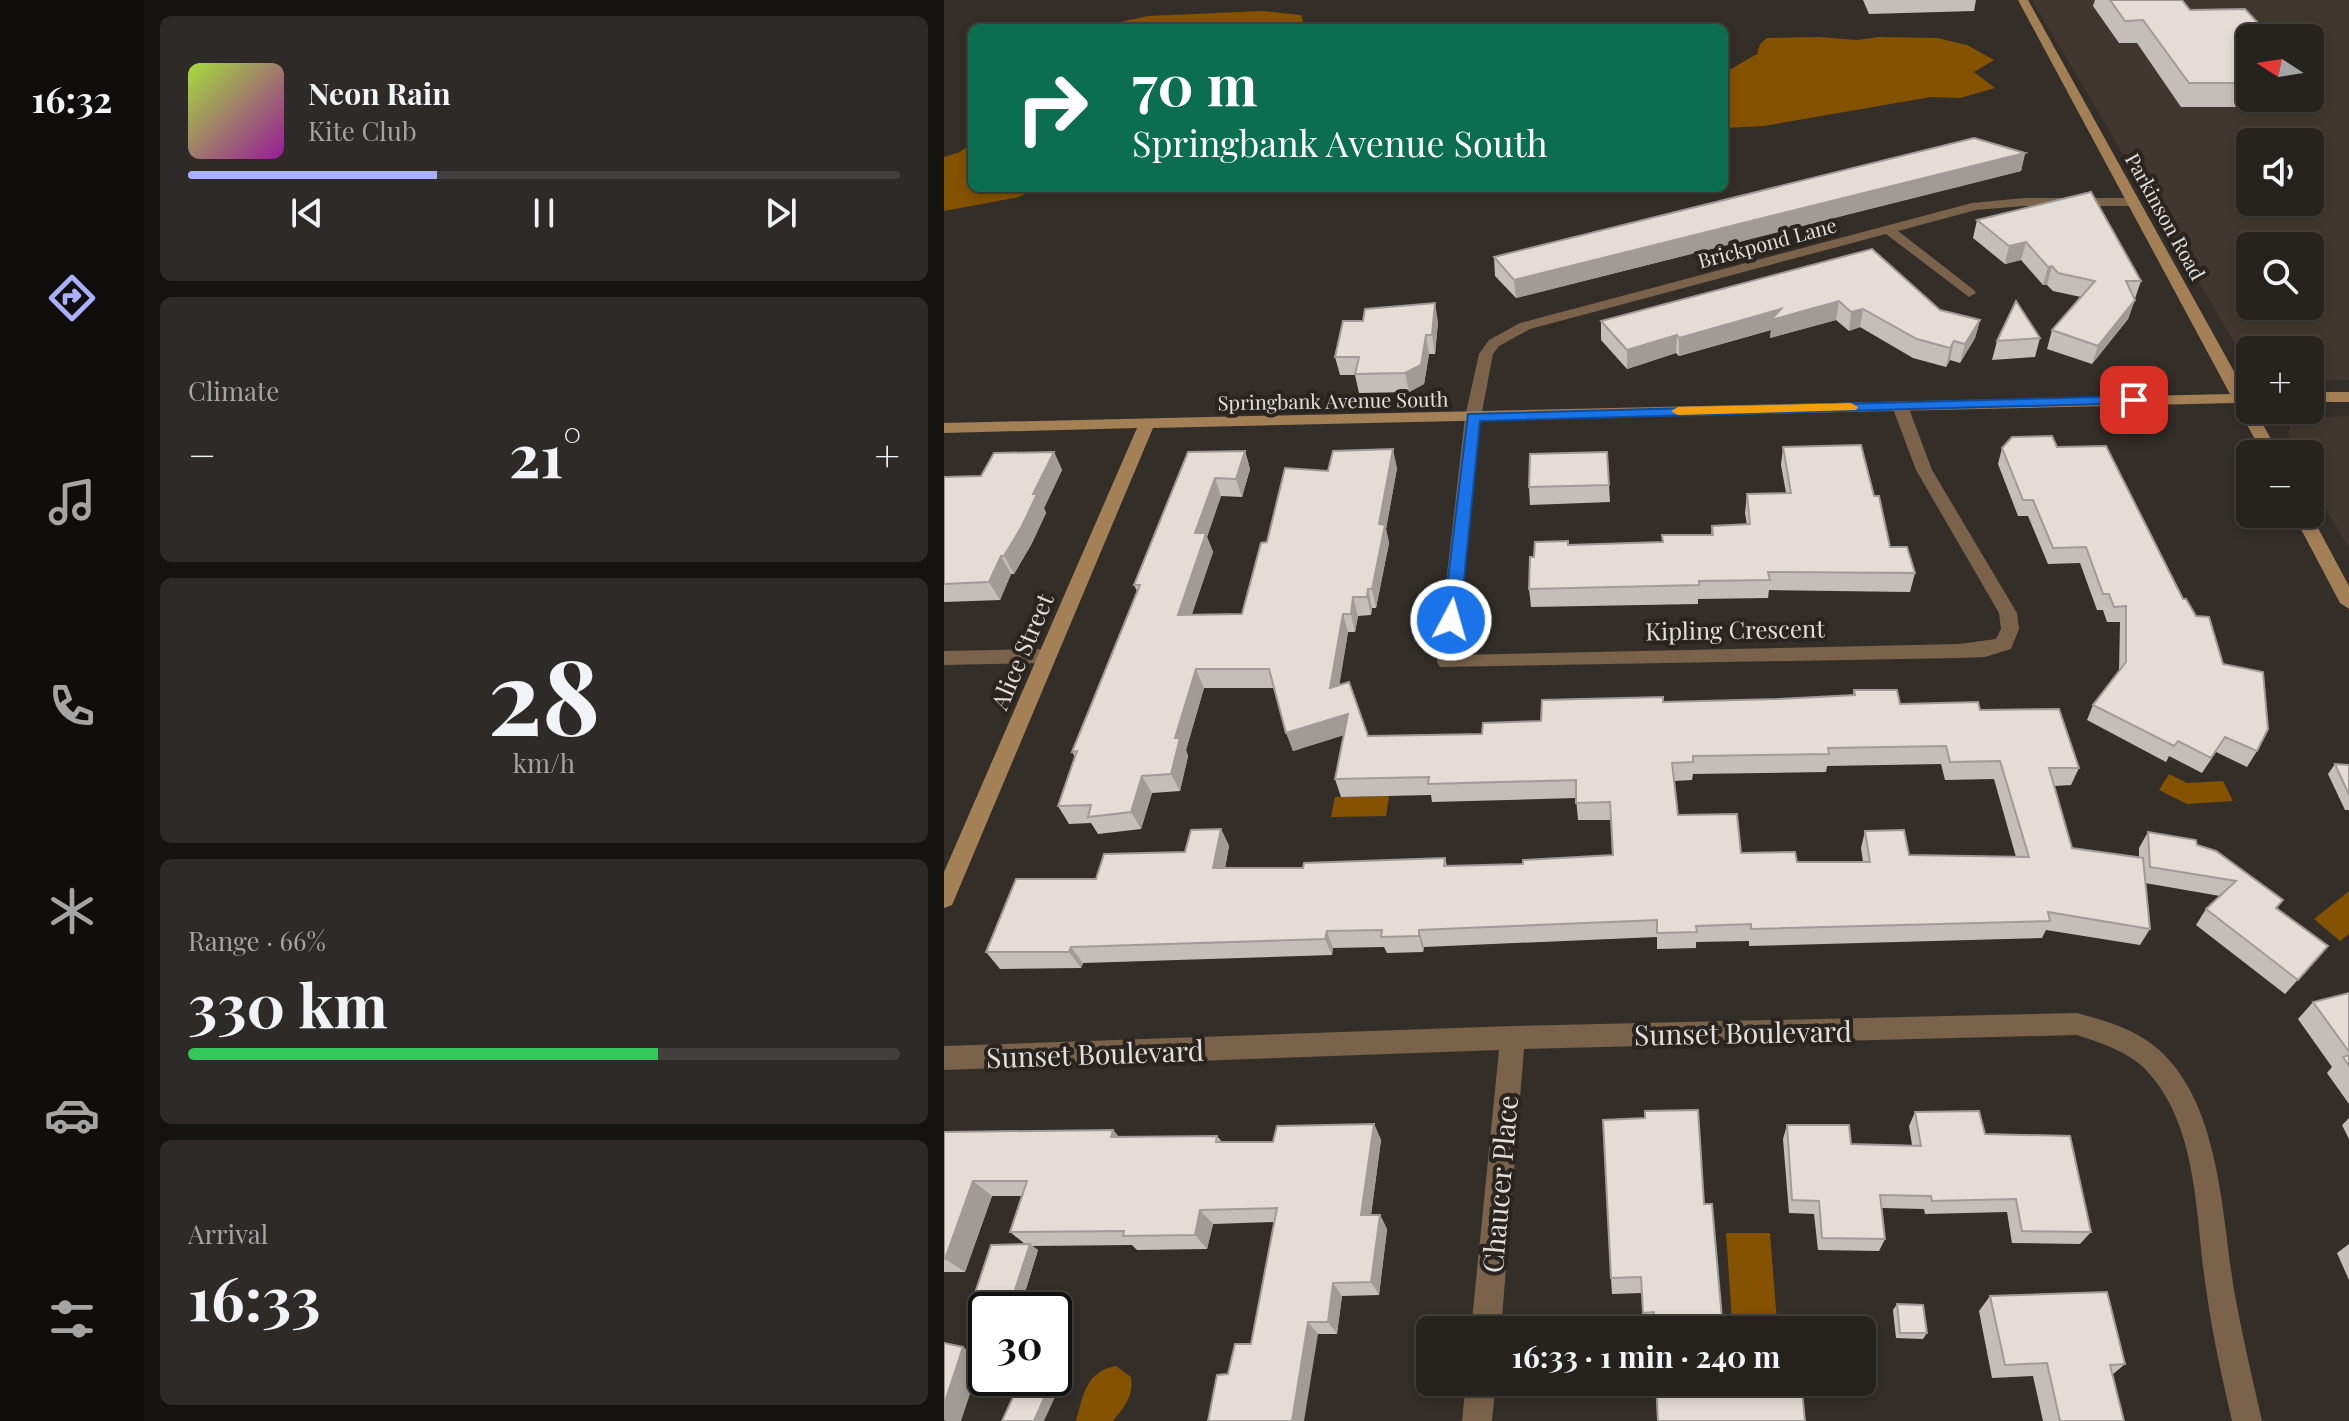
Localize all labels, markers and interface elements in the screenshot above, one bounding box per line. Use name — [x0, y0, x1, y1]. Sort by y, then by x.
north arrow — [2236, 24, 2324, 112]
map controls — [2236, 24, 2324, 528]
text: 70 m — [1132, 46, 1257, 121]
icon: right — [1000, 56, 1104, 160]
text: Neon Rain — [308, 73, 451, 113]
text: 16:32 — [32, 74, 112, 122]
text: Kite Club — [308, 113, 417, 148]
text: Springbank Avenue South — [1132, 118, 1548, 166]
button: sound — [2236, 128, 2324, 216]
street label: Parkinson Road — [2120, 148, 2212, 285]
icon: previous — [285, 191, 329, 235]
icon: pause — [522, 191, 566, 235]
icon: next — [759, 191, 803, 235]
street label: Brickpond Lane — [1695, 210, 1839, 274]
button: search — [2236, 232, 2324, 320]
icon: directions — [44, 270, 100, 326]
button: + — [2236, 336, 2324, 424]
pin — [2100, 366, 2168, 434]
text: Climate — [188, 373, 279, 408]
icon: arrive — [2112, 378, 2156, 422]
street label: Springbank Avenue South — [1217, 384, 1449, 416]
text: 21° — [509, 413, 582, 493]
text: − — [188, 424, 216, 483]
text: + — [874, 424, 900, 483]
button: − — [2236, 440, 2324, 528]
icon: music — [44, 474, 100, 530]
position arrow — [1409, 578, 1493, 662]
street label: Alice Street — [982, 588, 1060, 715]
street label: Kipling Crescent — [1645, 611, 1826, 647]
text: 28 — [488, 623, 600, 762]
icon: phone — [44, 678, 100, 734]
text: km/h — [513, 745, 575, 780]
icon: climate — [44, 883, 100, 939]
text: Range · 66% — [188, 923, 326, 958]
text: 330 km — [188, 963, 388, 1043]
street label: Sunset Boulevard — [1634, 1012, 1852, 1052]
street label: Sunset Boulevard — [986, 1031, 1204, 1075]
icon: car — [44, 1087, 100, 1143]
street label: Chaucer Place — [1473, 1094, 1525, 1274]
text: Arrival — [188, 1216, 268, 1251]
text: 16:33 — [188, 1256, 321, 1336]
icon: filters — [44, 1291, 100, 1347]
speed limit sign: 30 — [968, 1292, 1072, 1396]
text: 16:33 · 1 min · 240 m — [1511, 1336, 1781, 1376]

